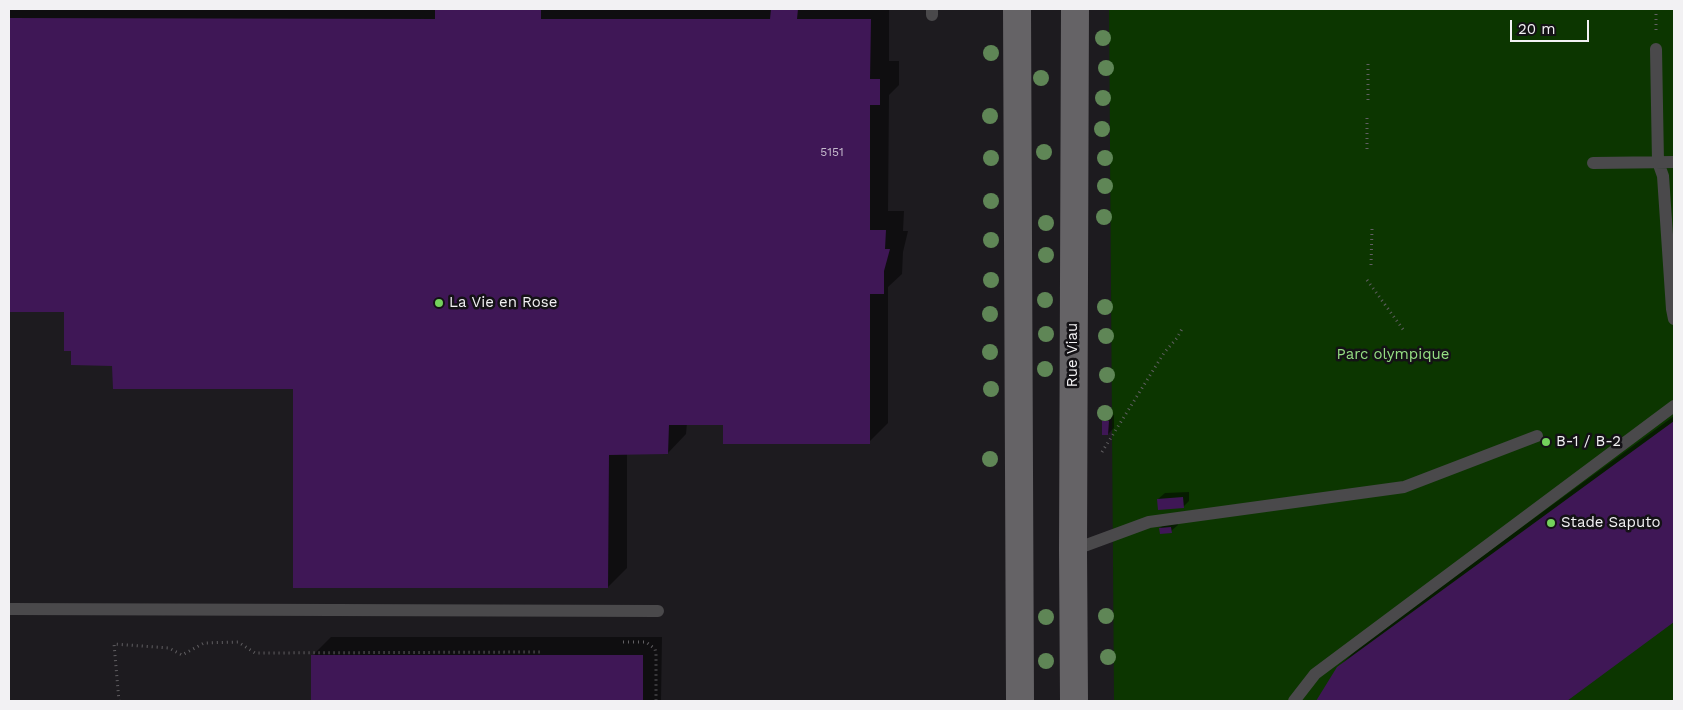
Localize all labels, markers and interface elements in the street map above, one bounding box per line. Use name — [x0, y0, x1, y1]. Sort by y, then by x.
scale bar — [1513, 10, 1592, 42]
text: 20 m — [1518, 20, 1556, 38]
house number: 5151 — [820, 145, 844, 159]
place label: La Vie en Rose — [449, 294, 557, 312]
marker: La Vie en Rose — [433, 297, 445, 309]
street label: Rue Viau — [1064, 323, 1082, 387]
park label: Parc olympique — [1337, 346, 1449, 364]
place label: B-1 / B-2 — [1556, 433, 1621, 451]
marker: B-1 / B-2 — [1540, 436, 1552, 448]
place label: Stade Saputo — [1561, 514, 1660, 532]
marker: Stade Saputo — [1545, 517, 1557, 529]

